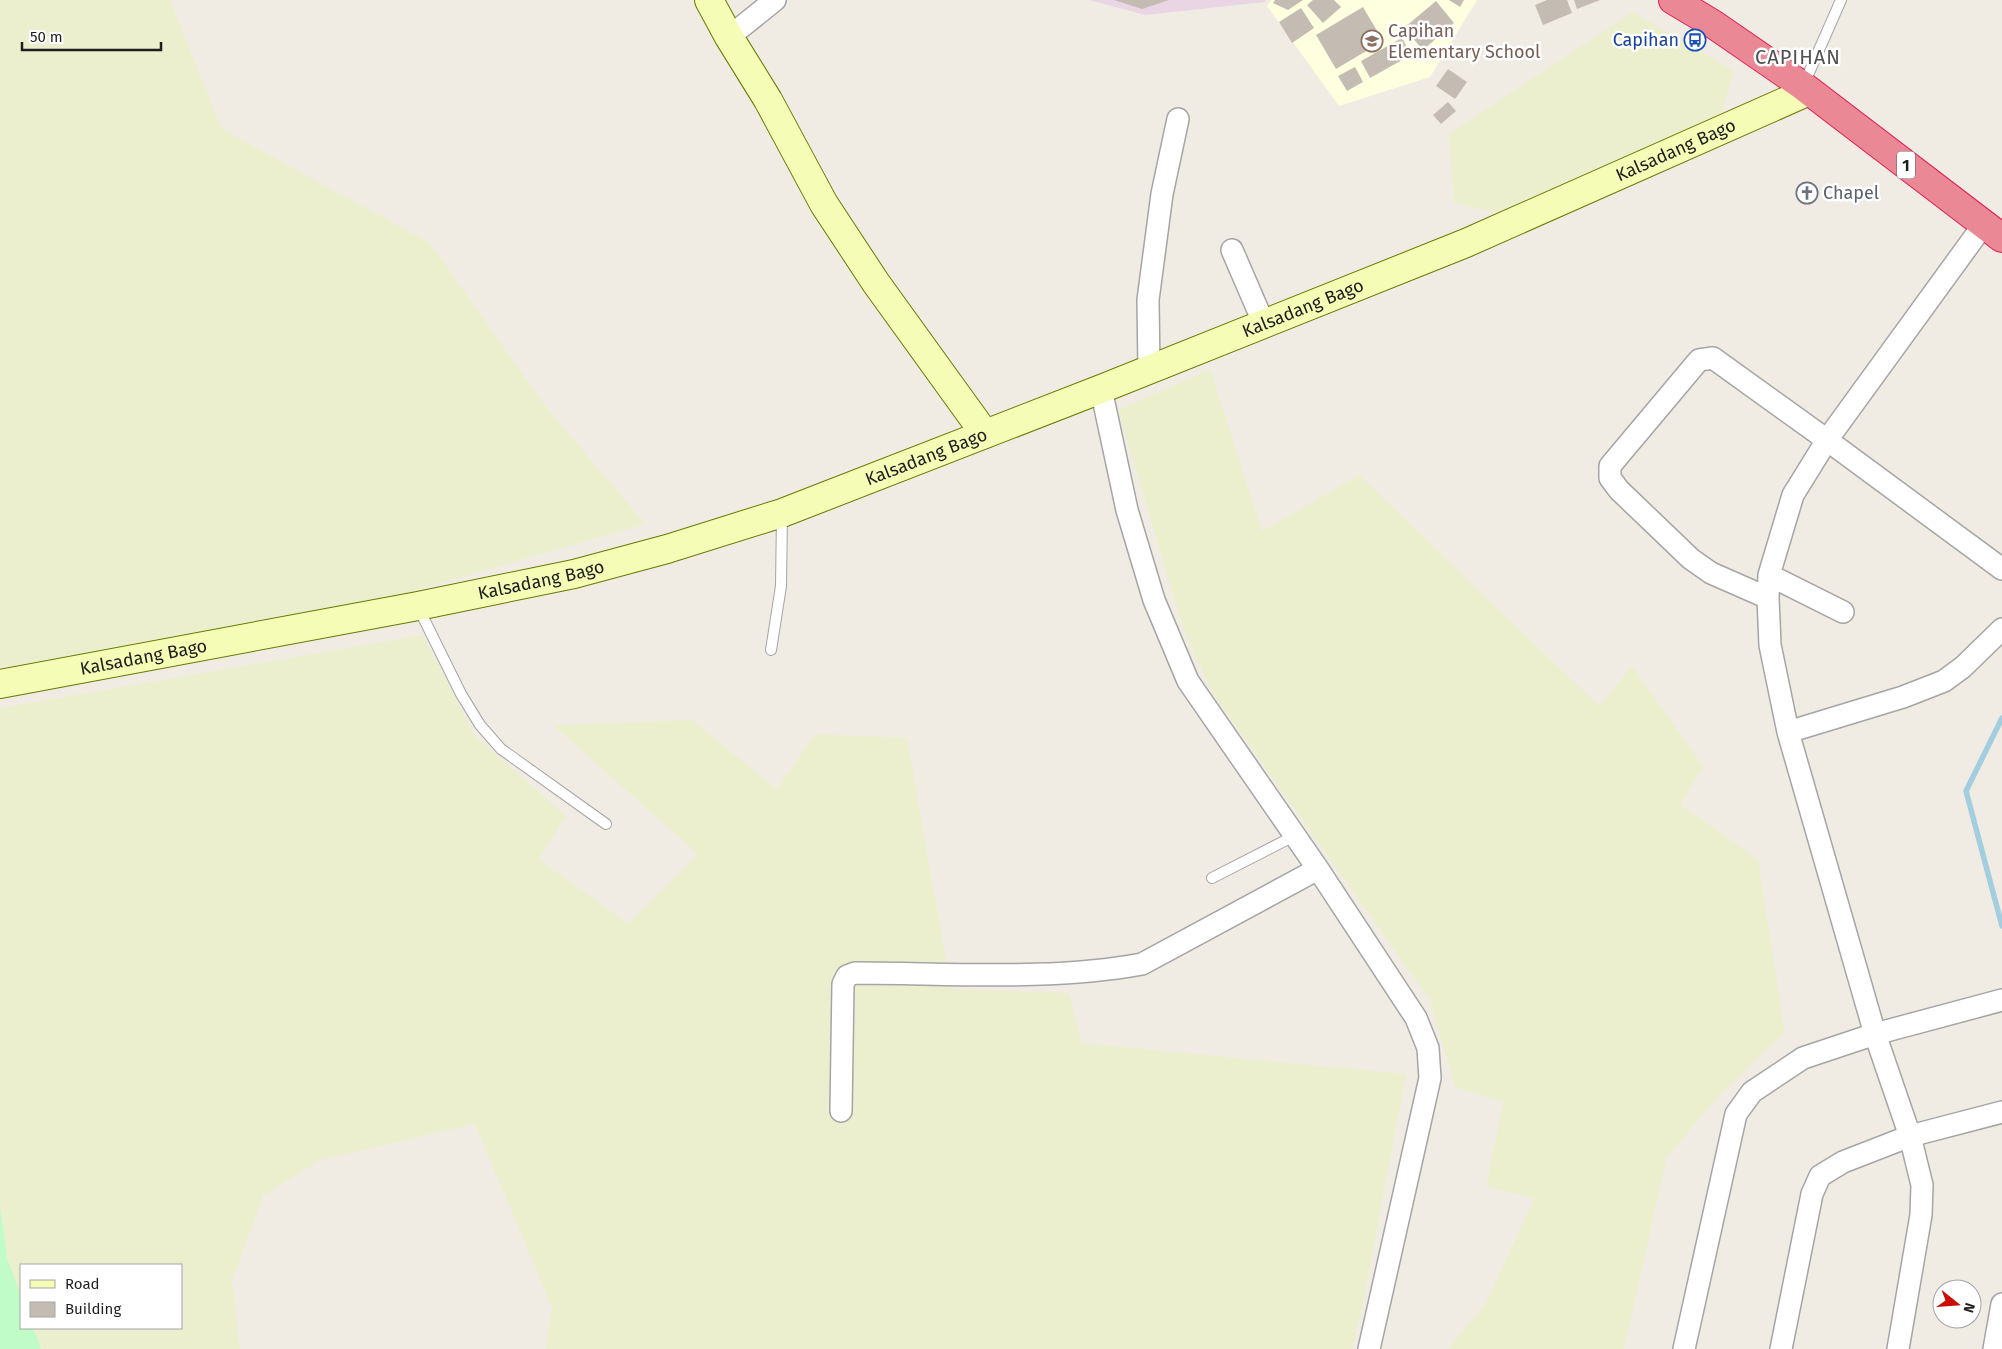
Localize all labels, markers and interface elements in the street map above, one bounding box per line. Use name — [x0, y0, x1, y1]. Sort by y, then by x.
scale bar — [22, 20, 161, 52]
place label: Capihan Elementary School — [1388, 20, 1540, 63]
text: 50 m — [30, 28, 63, 46]
bus stop icon: Capihan — [1683, 28, 1707, 52]
school or university icon: Capihan Elementary School — [1360, 29, 1384, 53]
place label: Capihan — [1613, 29, 1679, 51]
district label: CAPIHAN — [1755, 45, 1841, 69]
street label: Kalsadang Bago — [1612, 114, 1739, 186]
road number: 1 — [1897, 152, 1915, 178]
church icon: Chapel — [1795, 181, 1819, 205]
place label: Chapel — [1823, 182, 1879, 204]
street label: Kalsadang Bago — [1239, 274, 1367, 342]
street label: Kalsadang Bago — [862, 423, 990, 491]
street label: Kalsadang Bago — [476, 555, 607, 604]
street label: Kalsadang Bago — [78, 635, 209, 680]
legend — [20, 1264, 182, 1329]
text: Road — [65, 1275, 100, 1293]
north arrow — [1932, 1279, 1982, 1329]
text: Building — [65, 1300, 121, 1318]
text: N — [1959, 1301, 1978, 1315]

